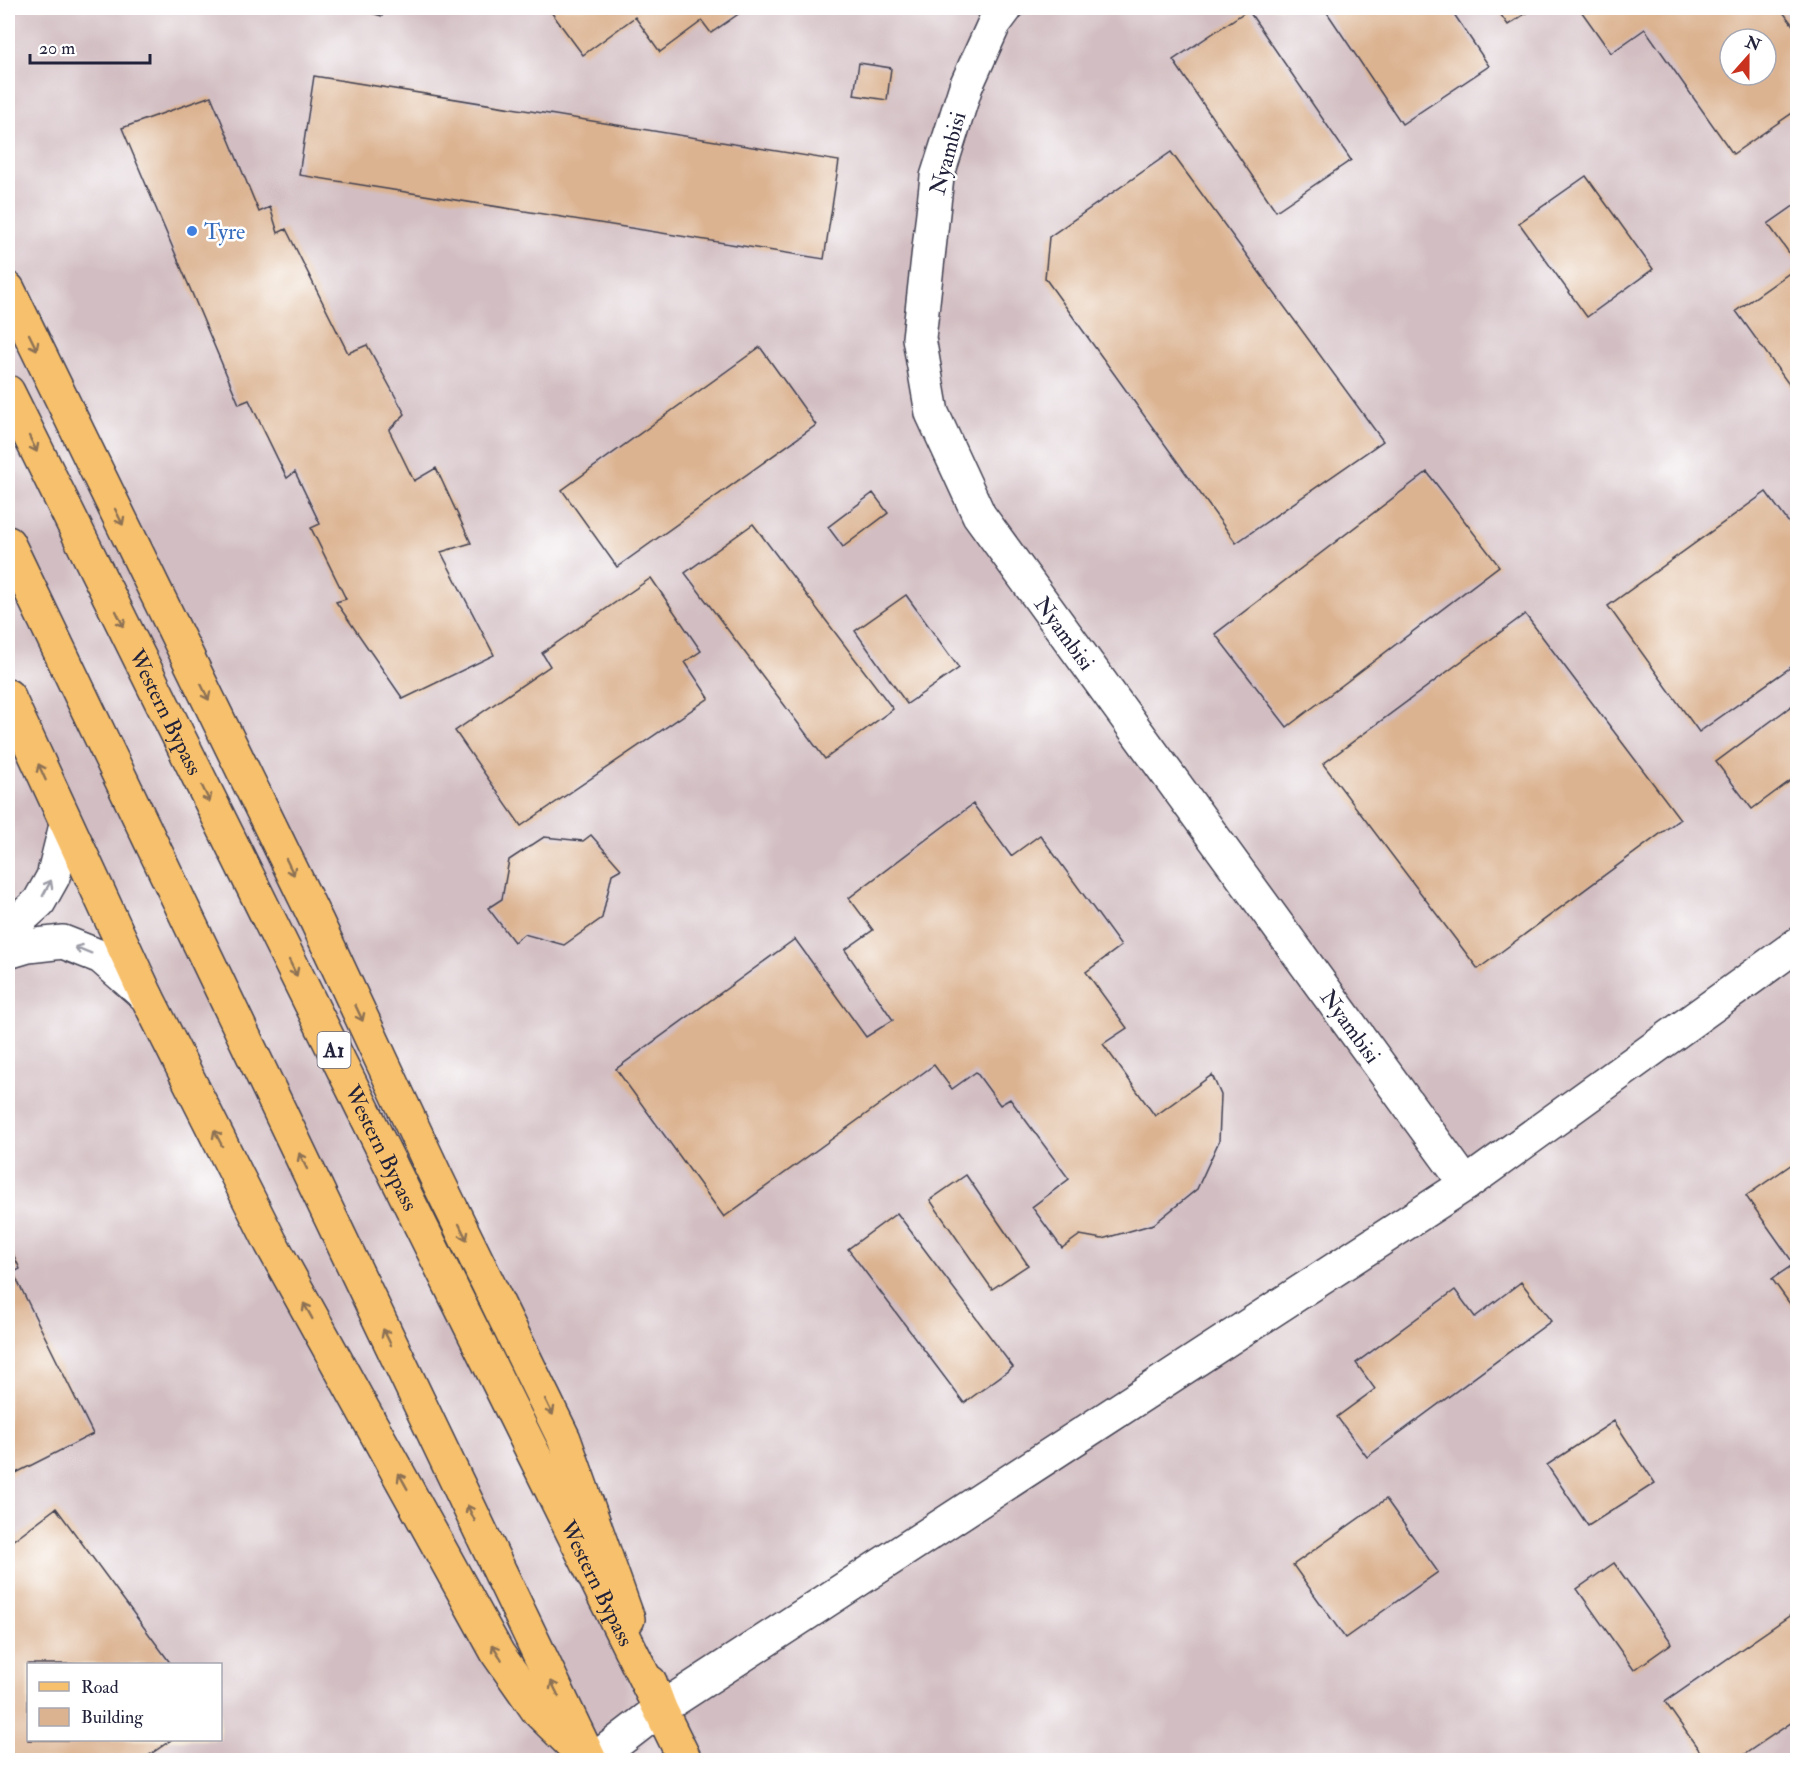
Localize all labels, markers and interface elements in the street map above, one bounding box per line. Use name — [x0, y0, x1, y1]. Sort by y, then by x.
scale bar — [30, 27, 150, 65]
north arrow — [1718, 27, 1778, 87]
text: N — [1742, 32, 1764, 56]
text: 20 m — [39, 37, 75, 60]
street label: Nyambisi — [923, 109, 972, 198]
place label: Tyre — [204, 218, 245, 246]
marker: Tyre — [185, 224, 199, 238]
one-way arrow — [28, 332, 40, 350]
one-way arrow — [28, 435, 40, 453]
one-way arrow — [113, 508, 125, 525]
street label: Nyambisi — [1028, 591, 1100, 676]
one-way arrow — [115, 609, 126, 627]
street label: Western Bypass — [122, 644, 208, 780]
one-way arrow — [199, 683, 211, 701]
one-way arrow — [36, 763, 47, 782]
one-way arrow — [201, 784, 213, 802]
one-way arrow — [285, 858, 297, 876]
one-way arrow — [42, 879, 53, 897]
one-way arrow — [75, 944, 93, 955]
one-way arrow — [288, 959, 299, 977]
street label: Nyambisi — [1314, 984, 1387, 1069]
one-way arrow — [354, 1003, 366, 1021]
road number: A1 — [318, 1032, 350, 1068]
street label: Western Bypass — [338, 1079, 424, 1216]
one-way arrow — [212, 1130, 224, 1147]
one-way arrow — [296, 1153, 308, 1171]
one-way arrow — [457, 1222, 469, 1240]
one-way arrow — [302, 1302, 313, 1320]
one-way arrow — [381, 1328, 393, 1346]
one-way arrow — [543, 1397, 555, 1415]
one-way arrow — [396, 1473, 408, 1490]
one-way arrow — [465, 1504, 477, 1522]
street label: Western Bypass — [553, 1515, 640, 1651]
one-way arrow — [491, 1644, 503, 1661]
legend — [27, 1663, 222, 1741]
text: Road — [81, 1676, 119, 1699]
one-way arrow — [549, 1680, 561, 1698]
text: Building — [81, 1706, 144, 1729]

